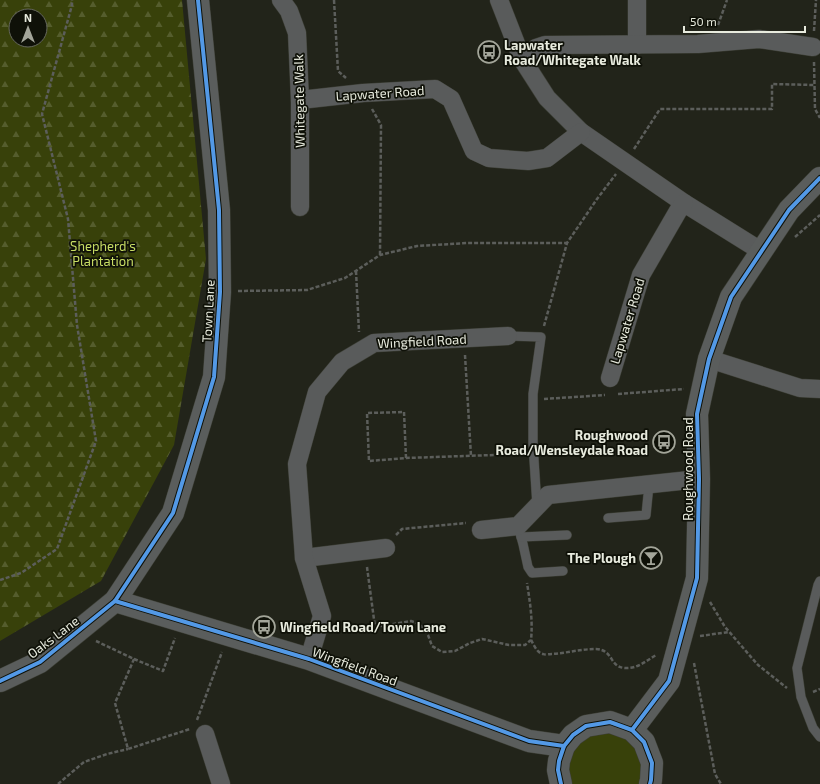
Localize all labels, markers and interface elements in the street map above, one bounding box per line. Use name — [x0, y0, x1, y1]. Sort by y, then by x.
north arrow — [8, 8, 48, 48]
scale bar — [684, 8, 805, 34]
text: N — [24, 11, 32, 24]
text: 50 m — [690, 14, 717, 28]
place label: Lapwater Road/Whitegate Walk — [504, 37, 642, 68]
bus stop icon: Lapwater Road/Whitegate Walk — [476, 39, 502, 65]
street label: Whitegate Walk — [290, 54, 308, 148]
street label: Lapwater Road — [335, 82, 425, 104]
park label: Shepherd's Plantation — [70, 238, 136, 269]
street label: Lapwater Road — [606, 276, 648, 366]
street label: Town Lane — [198, 279, 218, 343]
street label: Wingfield Road — [377, 331, 467, 351]
street label: Roughwood Road — [680, 417, 696, 521]
place label: Roughwood Road/Wensleydale Road — [496, 427, 648, 458]
bus stop icon: Roughwood Road/Wensleydale Road — [651, 429, 677, 455]
bar icon: The Plough — [638, 545, 664, 571]
place label: The Plough — [567, 550, 636, 566]
street label: Oaks Lane — [24, 612, 82, 662]
bus stop icon: Wingfield Road/Town Lane — [251, 614, 277, 640]
place label: Wingfield Road/Town Lane — [280, 619, 446, 635]
street label: Wingfield Road — [310, 643, 400, 689]

